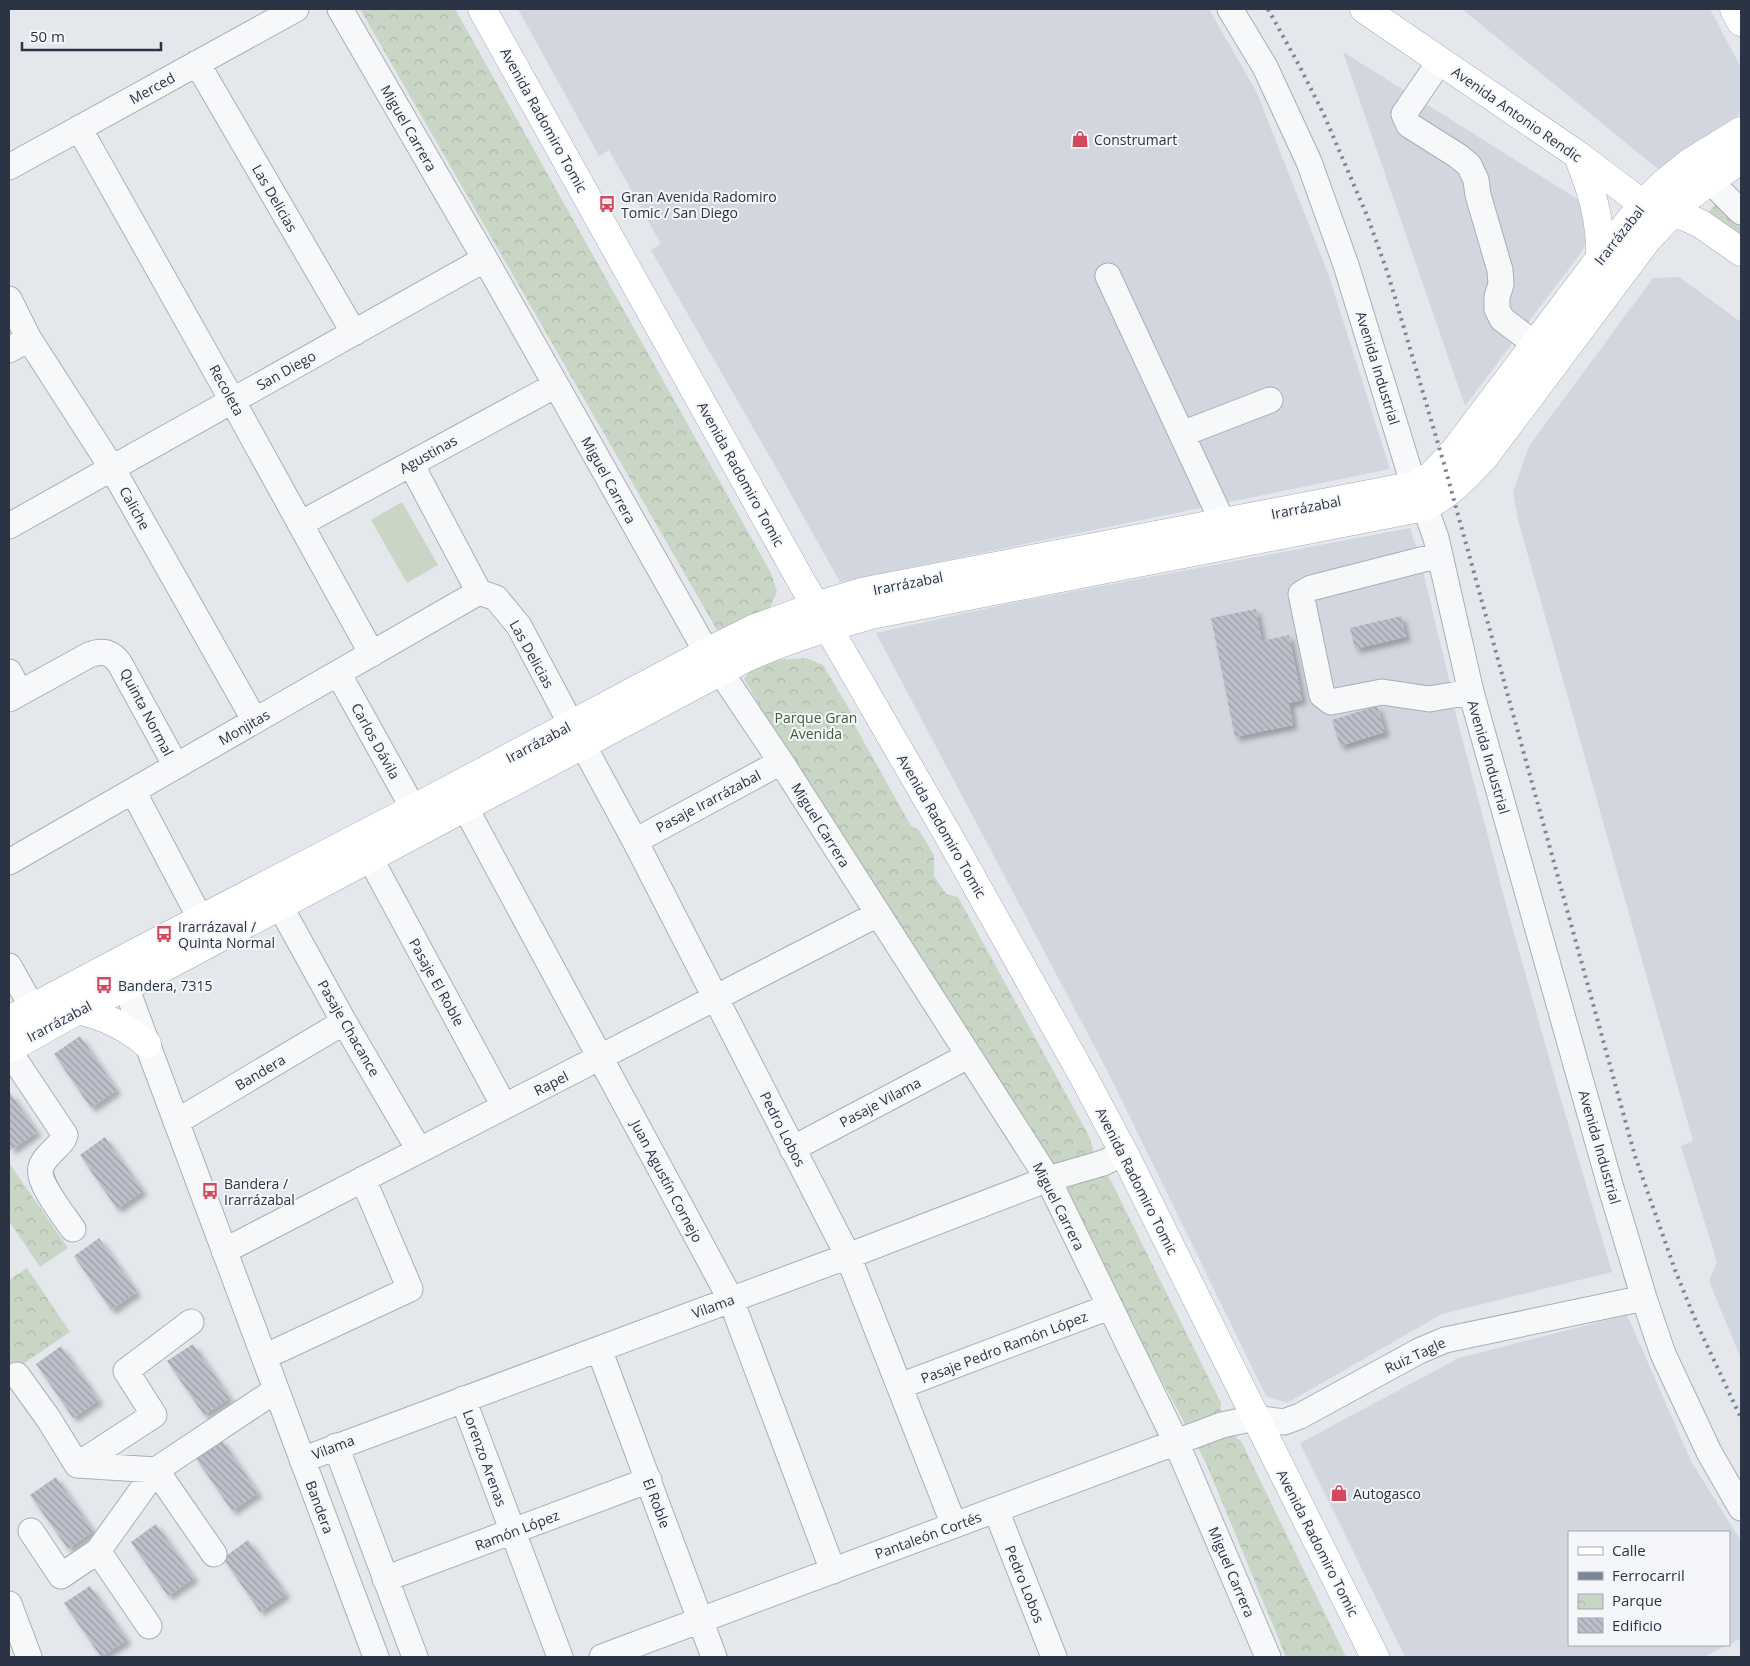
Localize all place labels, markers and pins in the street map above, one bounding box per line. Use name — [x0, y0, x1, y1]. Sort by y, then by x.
shop icon: Construmart — [1070, 129, 1090, 149]
place label: Construmart — [1094, 130, 1177, 149]
place label: Gran Avenida Radomiro Tomic / San Diego — [621, 187, 777, 222]
bus stop icon: Gran Avenida Radomiro Tomic / San Diego — [597, 194, 617, 214]
place label: Irarrázaval / Quinta Normal — [178, 917, 275, 952]
bus stop icon: Irarrázaval / Quinta Normal — [154, 924, 174, 944]
bus stop icon: Bandera, 7315 — [94, 975, 114, 995]
place label: Bandera, 7315 — [118, 976, 213, 995]
place label: Bandera / Irarrázabal — [224, 1174, 295, 1209]
bus stop icon: Bandera / Irarrázabal — [200, 1181, 220, 1201]
shop icon: Autogasco — [1329, 1483, 1349, 1503]
place label: Autogasco — [1353, 1484, 1421, 1503]

